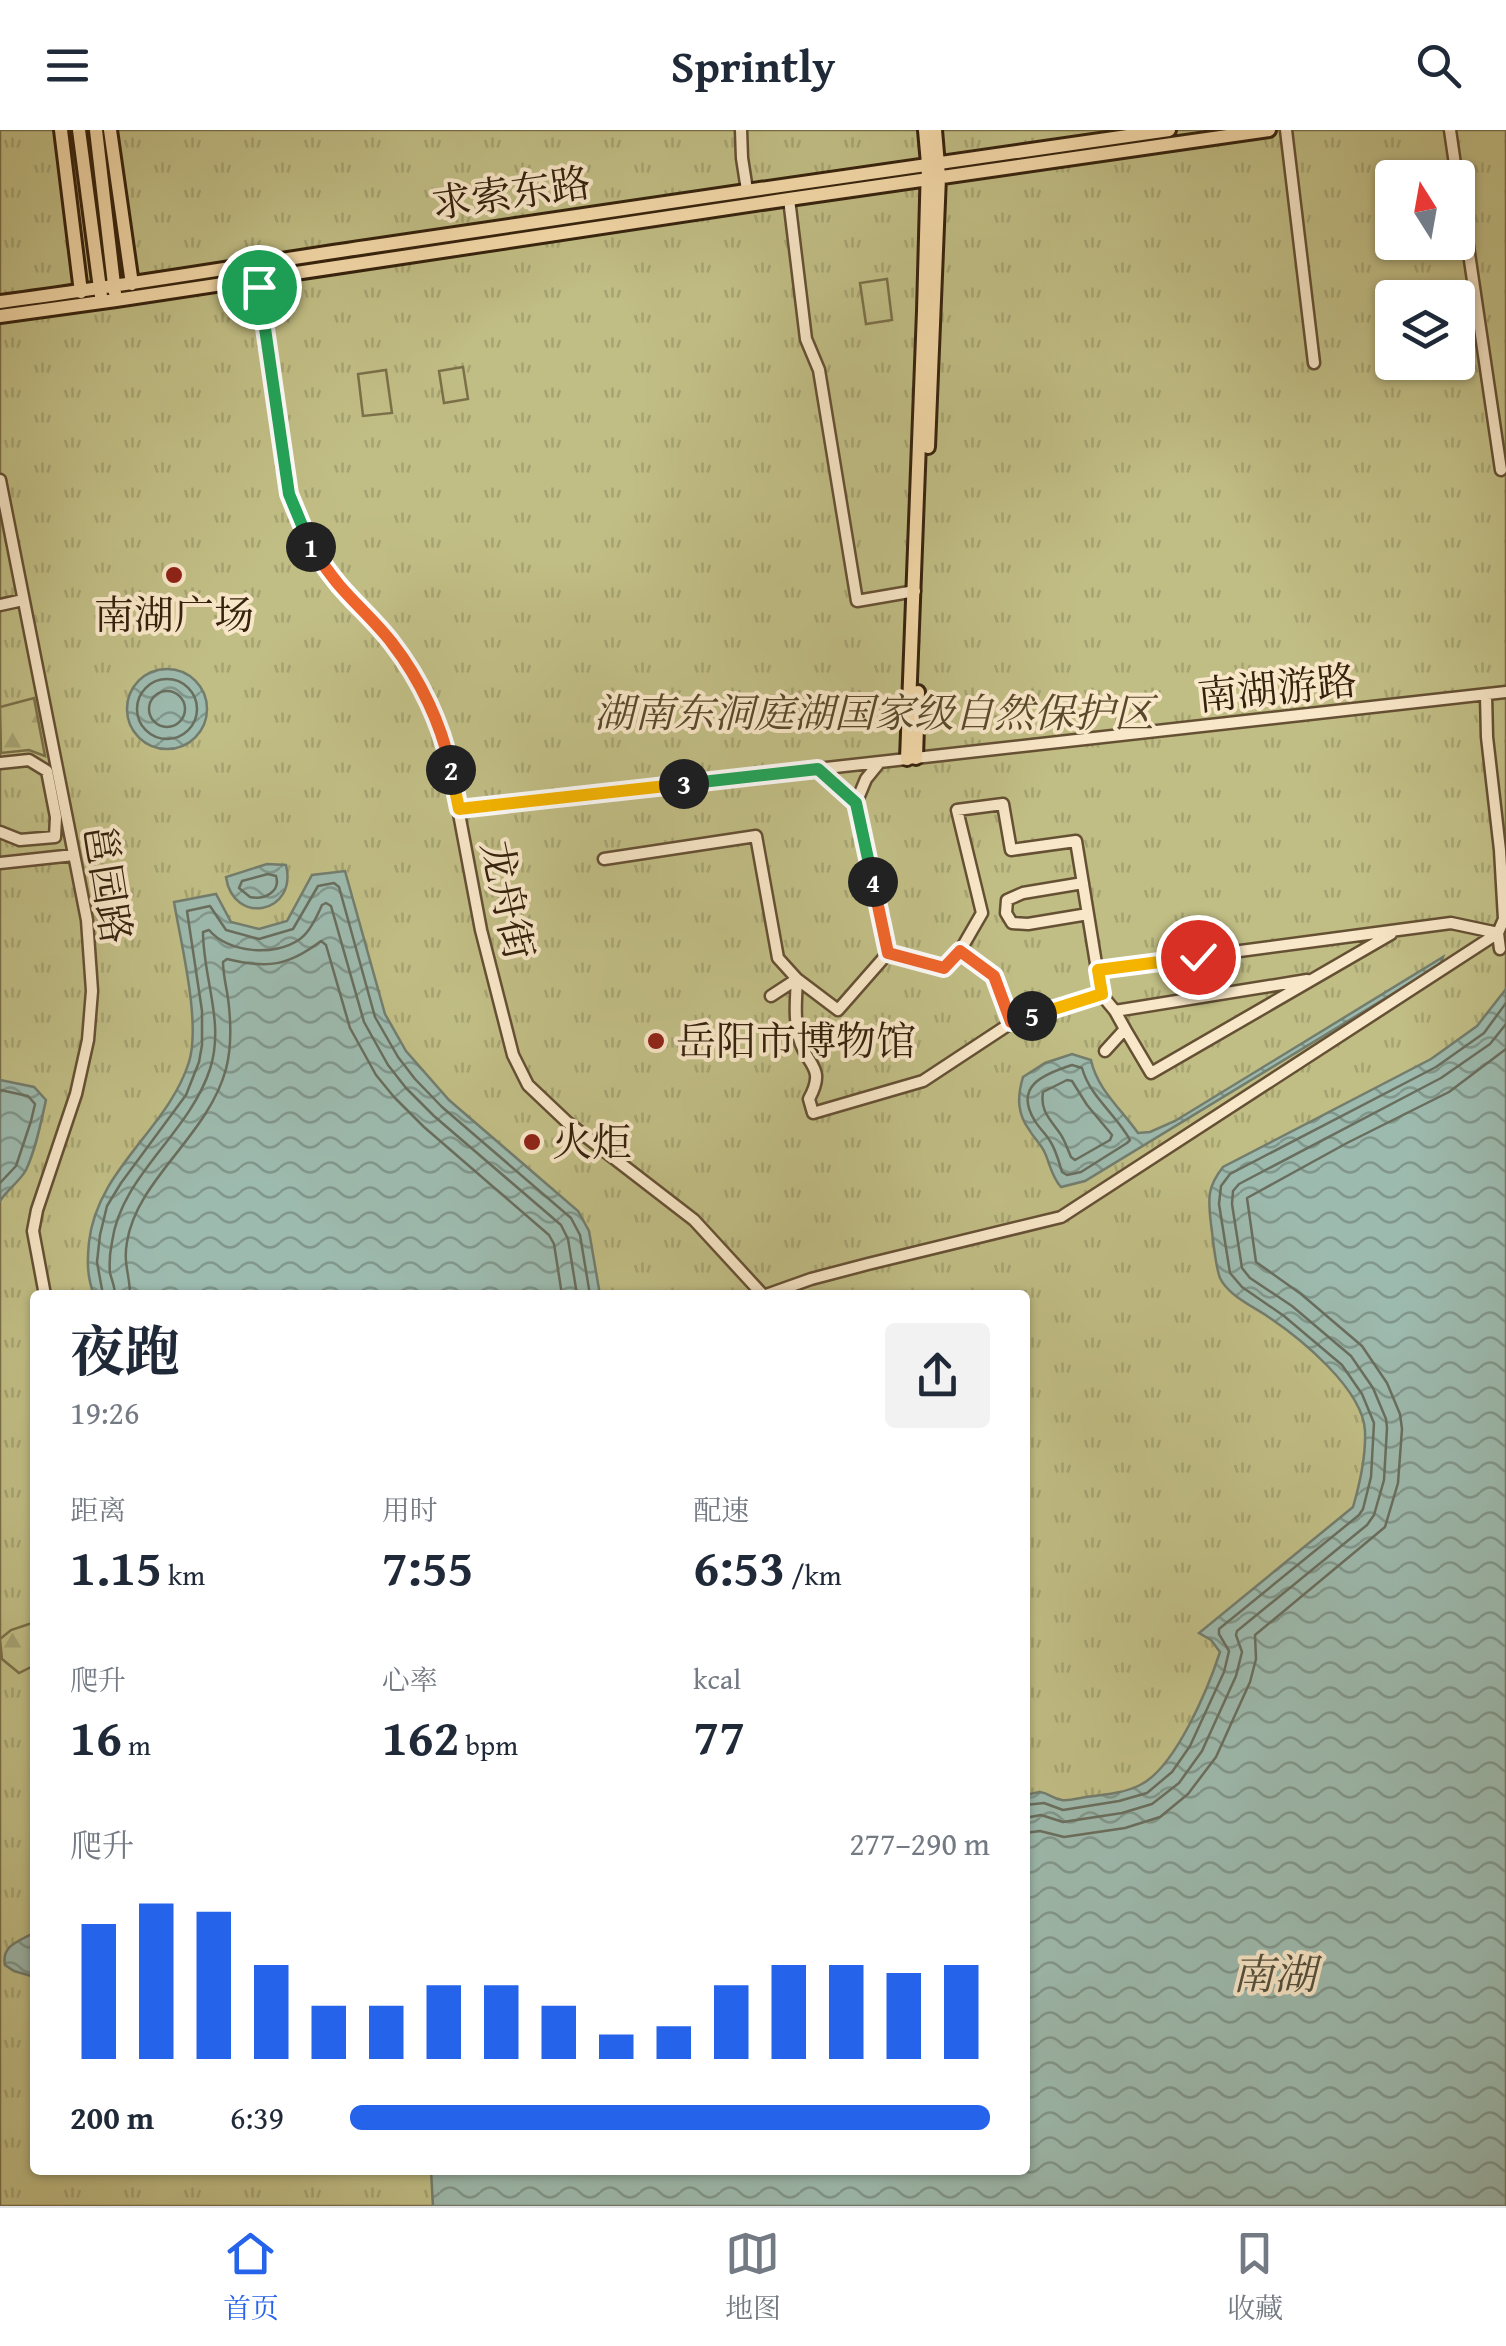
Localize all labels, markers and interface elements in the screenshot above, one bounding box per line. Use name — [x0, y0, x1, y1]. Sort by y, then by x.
text: Sprintly — [671, 33, 835, 98]
icon: menu — [40, 38, 95, 93]
icon: search — [1411, 38, 1466, 93]
street label: 求索东路 — [428, 152, 594, 233]
north arrow — [1375, 160, 1475, 260]
map controls — [1375, 160, 1475, 380]
pin — [217, 245, 302, 330]
icon: arrive — [232, 260, 287, 315]
button: layers — [1375, 280, 1475, 380]
pin: 1 — [286, 522, 336, 572]
text: 1 — [304, 526, 318, 567]
marker: 南湖广场 — [163, 564, 185, 586]
place label: 南湖广场 — [94, 585, 254, 644]
street label: 南湖游路 — [1194, 650, 1360, 725]
park label: 湖南东洞庭湖国家级自然保护区 — [594, 683, 1159, 742]
pin: 2 — [426, 745, 476, 795]
text: 2 — [444, 749, 458, 790]
pin: 3 — [659, 759, 709, 809]
text: 3 — [677, 763, 691, 804]
street label: 邕园路 — [70, 820, 147, 948]
street label: 龙舟街 — [467, 835, 550, 965]
pin: 4 — [848, 857, 898, 907]
text: 4 — [866, 861, 880, 902]
pin — [1156, 915, 1241, 1000]
icon: check — [1171, 930, 1226, 985]
pin: 5 — [1007, 991, 1057, 1041]
text: 5 — [1025, 995, 1039, 1036]
place label: 岳阳市博物馆 — [676, 1011, 916, 1070]
marker: 岳阳市博物馆 — [645, 1030, 667, 1052]
place label: 火炬 — [552, 1112, 632, 1171]
marker: 火炬 — [521, 1131, 543, 1153]
text: 夜跑 — [70, 1311, 180, 1391]
button: share — [885, 1323, 990, 1428]
text: 19:26 — [70, 1389, 139, 1436]
text: 距离 — [70, 1489, 126, 1530]
text: 用时 — [382, 1489, 438, 1530]
text: 配速 — [693, 1489, 749, 1530]
text: 1.15 — [70, 1530, 162, 1603]
text: 7:55 — [382, 1530, 474, 1603]
text: 6:53 — [693, 1530, 785, 1603]
text: km — [162, 1554, 205, 1595]
text: /km — [785, 1554, 842, 1595]
text: kcal — [693, 1658, 741, 1699]
text: 爬升 — [70, 1659, 126, 1700]
text: 心率 — [382, 1659, 438, 1700]
text: 77 — [693, 1699, 745, 1772]
text: 16 — [70, 1700, 122, 1773]
text: 162 — [382, 1700, 459, 1773]
text: m — [122, 1724, 151, 1765]
text: bpm — [459, 1724, 518, 1765]
text: 277–290 m — [849, 1820, 990, 1867]
text: 爬升 — [70, 1822, 134, 1869]
water label: 南湖 — [1232, 1943, 1323, 2004]
text: 200 m — [70, 2094, 154, 2141]
text: 6:39 — [230, 2094, 284, 2141]
tab: 首页 — [223, 2226, 279, 2328]
tab: 地图 — [725, 2226, 781, 2328]
tab: 收藏 — [1227, 2226, 1283, 2328]

